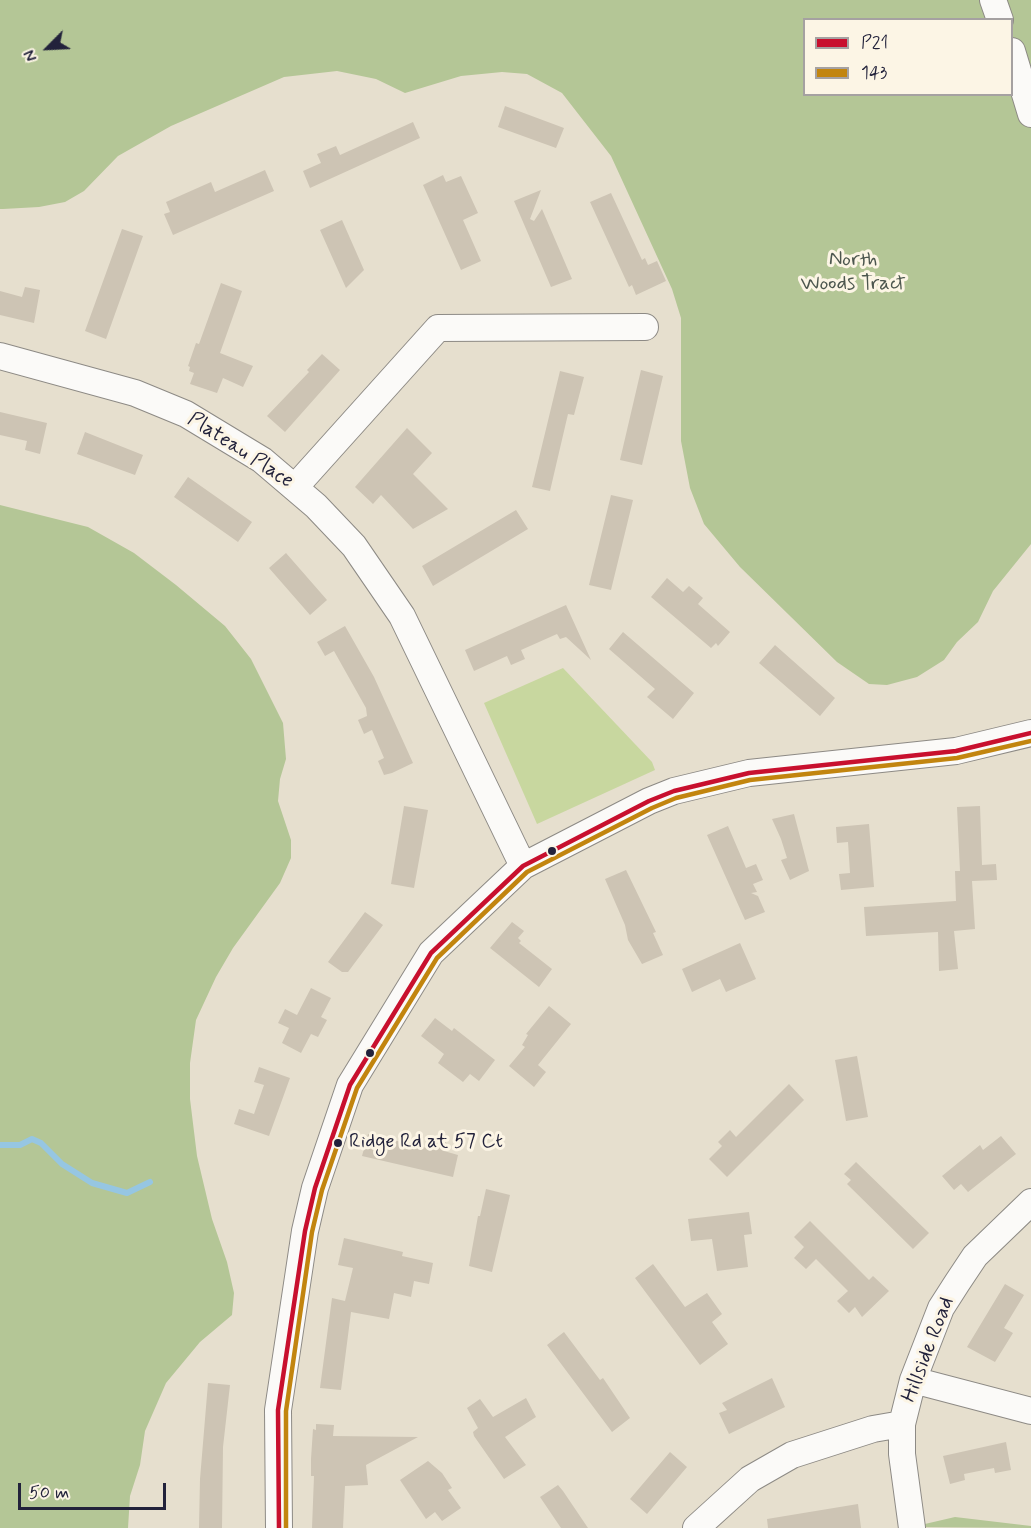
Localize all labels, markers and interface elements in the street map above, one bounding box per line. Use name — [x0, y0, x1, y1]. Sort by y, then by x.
north arrow — [18, 18, 78, 78]
legend — [803, 18, 1013, 96]
text: P21 — [861, 31, 888, 55]
text: N — [19, 46, 43, 65]
text: 143 — [861, 61, 887, 85]
park label: North Woods Tract — [800, 248, 906, 298]
street label: Plateau Place — [182, 407, 298, 495]
unlabelled marker — [546, 845, 558, 857]
unlabelled marker — [364, 1047, 376, 1059]
place label: Ridge Rd at 57 Ct — [349, 1131, 503, 1155]
marker: Ridge Rd at 57 Ct — [332, 1137, 344, 1149]
street label: Hillside Road — [897, 1294, 961, 1406]
scale bar — [21, 1471, 170, 1509]
text: 50 m — [29, 1481, 69, 1505]

